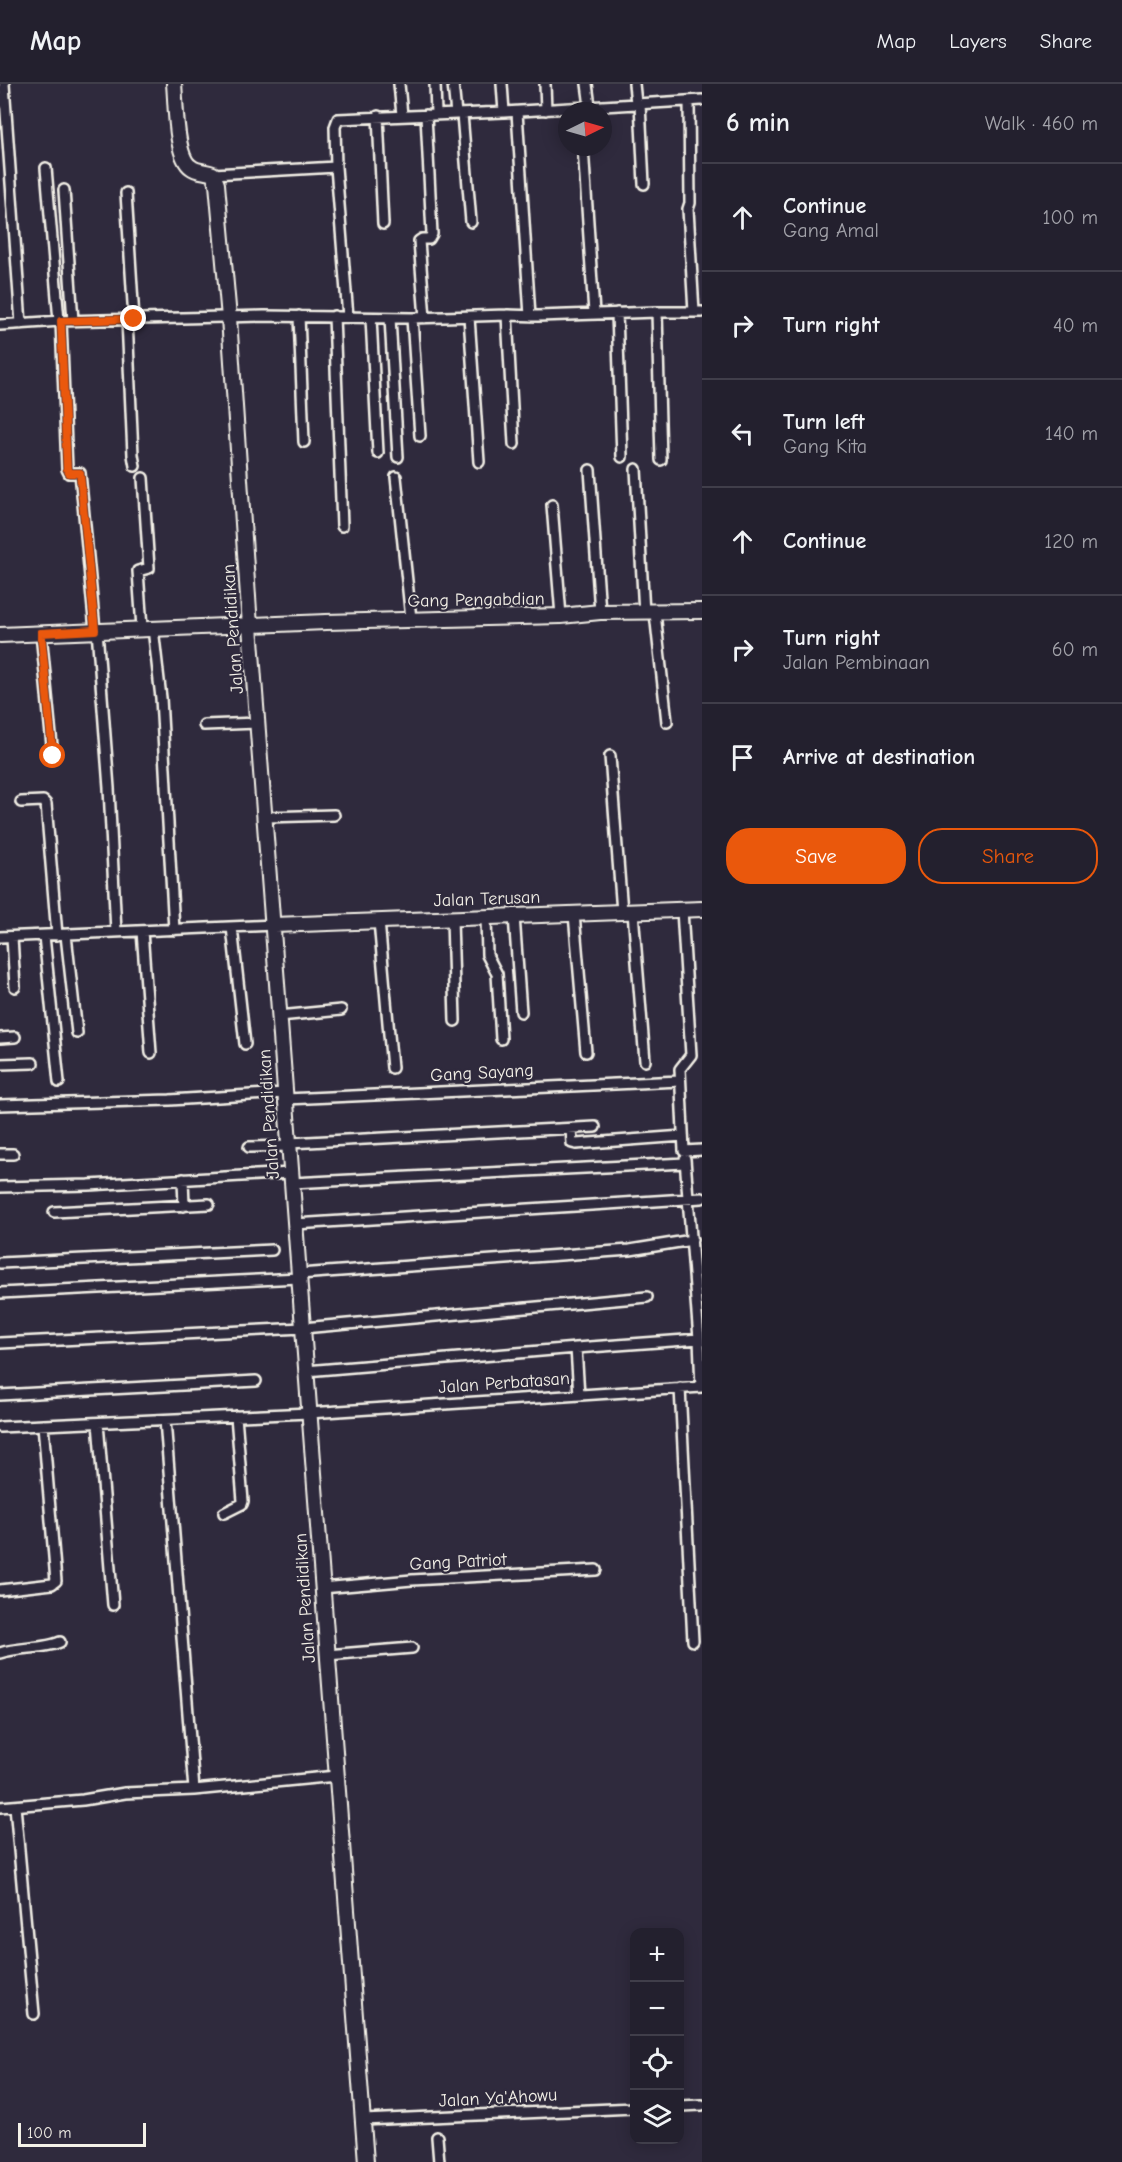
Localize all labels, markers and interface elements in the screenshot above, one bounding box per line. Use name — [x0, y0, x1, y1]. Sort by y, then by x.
text: Map — [30, 25, 81, 57]
text: Map — [877, 29, 916, 53]
text: Layers — [949, 29, 1007, 53]
text: Share — [1040, 29, 1092, 53]
north arrow — [558, 102, 612, 156]
text: 6 min — [726, 108, 790, 138]
text: Walk · 460 m — [985, 112, 1098, 135]
text: Continue — [783, 193, 866, 219]
icon: ahead — [726, 201, 759, 234]
text: 100 m — [1043, 206, 1098, 229]
text: Gang Amal — [783, 219, 879, 242]
route end — [120, 305, 146, 331]
icon: right — [726, 309, 759, 342]
text: Turn right — [783, 312, 880, 338]
text: 40 m — [1053, 314, 1098, 337]
text: Turn left — [783, 409, 865, 435]
icon: left — [726, 417, 759, 450]
text: 140 m — [1045, 422, 1098, 445]
text: Gang Kita — [783, 435, 867, 458]
icon: ahead — [726, 525, 759, 558]
text: Continue — [783, 528, 866, 554]
text: 120 m — [1044, 530, 1098, 553]
street label: Jalan Pendidikan — [218, 564, 248, 694]
street label: Gang Pengabdian — [407, 588, 545, 612]
text: Turn right — [783, 625, 880, 651]
icon: right — [726, 633, 759, 666]
text: 60 m — [1052, 638, 1098, 661]
text: Jalan Pembinaan — [783, 651, 930, 674]
icon: arrive — [726, 741, 759, 774]
route start — [39, 742, 65, 768]
text: Arrive at destination — [783, 744, 975, 770]
button: Save — [726, 828, 906, 884]
button: Share — [918, 828, 1098, 884]
street label: Jalan Terusan — [433, 887, 541, 911]
street label: Jalan Pendidikan — [254, 1049, 284, 1179]
street label: Gang Sayang — [430, 1060, 534, 1086]
street label: Jalan Perbatasan — [438, 1368, 570, 1398]
street label: Jalan Pendidikan — [290, 1533, 320, 1663]
street label: Gang Patriot — [409, 1549, 508, 1575]
map controls — [630, 1928, 684, 2144]
button: + — [630, 1928, 684, 1982]
button: − — [630, 1982, 684, 2036]
button: locate — [630, 2036, 684, 2090]
street label: Jalan Ya'Ahowu — [438, 2084, 558, 2112]
button: layers — [630, 2090, 684, 2144]
scale bar — [18, 2120, 146, 2148]
text: 100 m — [27, 2124, 71, 2142]

